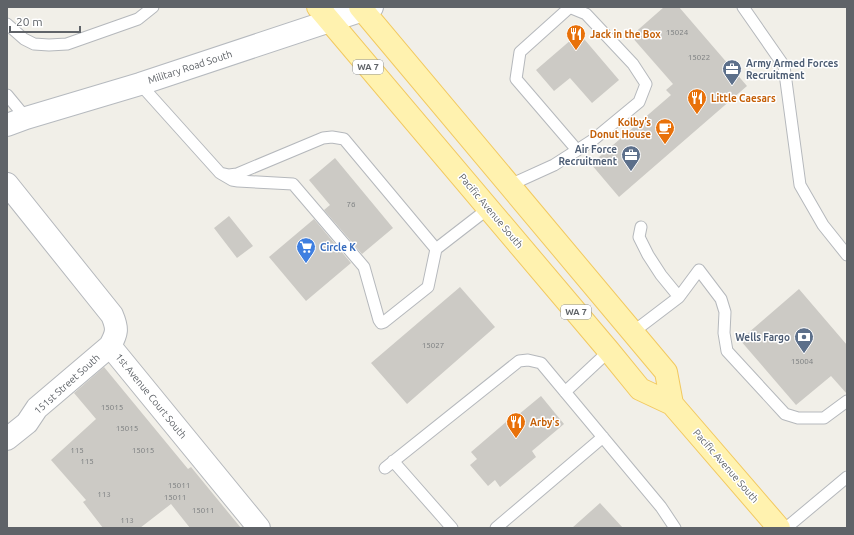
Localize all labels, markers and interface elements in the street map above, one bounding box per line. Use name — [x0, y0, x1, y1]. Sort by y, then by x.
scale bar — [10, 8, 80, 34]
text: 20 m — [16, 15, 43, 28]
restaurant icon: Jack in the Box — [565, 23, 587, 51]
house number: 15024 — [666, 28, 689, 37]
place label: Jack in the Box — [590, 29, 661, 40]
street label: Military Road South — [146, 48, 234, 86]
house number: 15022 — [688, 53, 710, 62]
office icon: Army Armed Forces Recruitment — [721, 58, 743, 86]
place label: Army Armed Forces Recruitment — [746, 58, 838, 81]
road number: WA 7 — [353, 60, 383, 74]
restaurant icon: Little Caesars — [686, 87, 708, 115]
place label: Little Caesars — [711, 93, 776, 104]
place label: Kolby’s Donut House — [590, 117, 651, 140]
cafe icon: Kolby’s Donut House — [654, 117, 676, 145]
place label: Air Force Recruitment — [558, 144, 618, 167]
office icon: Air Force Recruitment — [620, 144, 642, 172]
street label: Pacific Avenue South — [457, 172, 525, 250]
house number: 76 — [346, 200, 356, 209]
supermarket icon: Circle K — [295, 236, 317, 264]
place label: Circle K — [320, 242, 356, 253]
road number: WA 7 — [561, 305, 591, 319]
bank icon: Wells Fargo — [793, 326, 815, 354]
place label: Wells Fargo — [735, 332, 790, 343]
house number: 15027 — [422, 341, 444, 350]
street label: 1st Avenue Court South — [113, 351, 189, 441]
street label: 151st Street South — [32, 352, 102, 416]
house number: 15004 — [791, 357, 814, 366]
house number: 15015 — [101, 403, 123, 412]
restaurant icon: Arby's — [505, 411, 527, 439]
place label: Arby's — [530, 417, 560, 428]
house number: 15015 — [116, 424, 138, 433]
street label: Pacific Avenue South — [691, 427, 761, 505]
house number: 115 — [70, 446, 84, 455]
house number: 15015 — [132, 446, 154, 455]
house number: 115 — [80, 457, 94, 466]
house number: 15011 — [168, 481, 190, 490]
house number: 113 — [97, 490, 111, 499]
house number: 15011 — [164, 493, 186, 502]
house number: 15011 — [192, 506, 214, 515]
house number: 113 — [120, 516, 134, 525]

